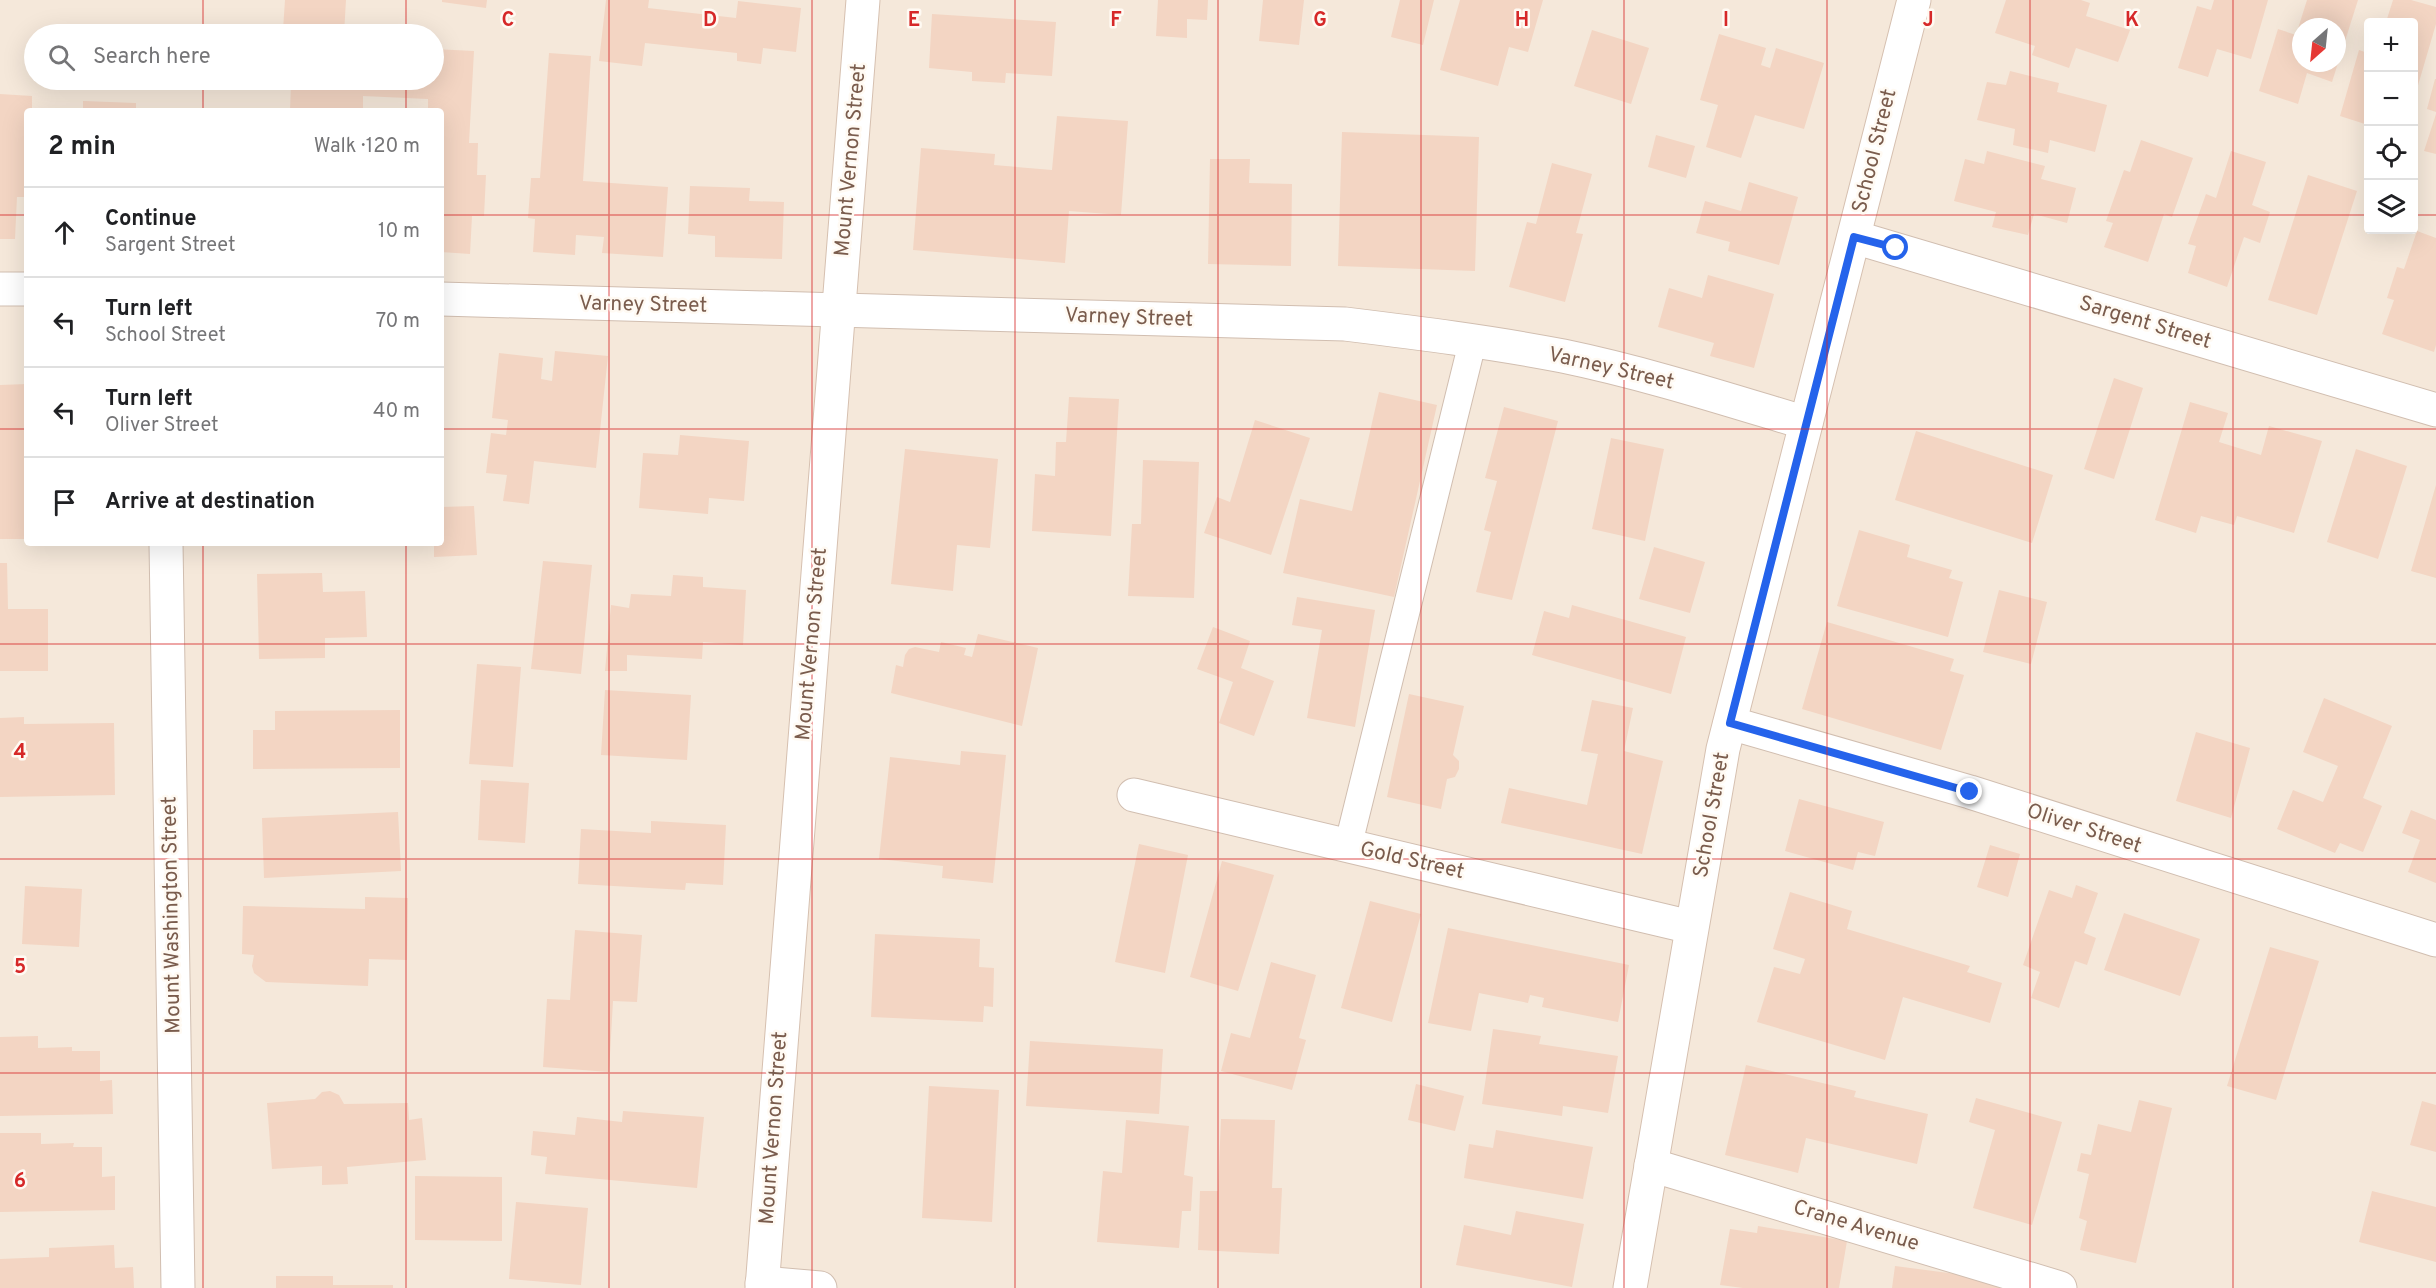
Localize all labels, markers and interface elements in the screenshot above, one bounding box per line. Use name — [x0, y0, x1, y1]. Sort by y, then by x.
text: C — [502, 8, 514, 34]
text: D — [703, 8, 717, 34]
text: E — [908, 8, 920, 34]
text: F — [1110, 8, 1122, 34]
text: G — [1313, 8, 1327, 34]
text: H — [1515, 8, 1529, 34]
text: I — [1723, 8, 1729, 34]
text: J — [1922, 8, 1934, 34]
text: K — [2125, 8, 2139, 34]
north arrow — [2292, 18, 2346, 72]
map controls — [2364, 18, 2418, 234]
button: + — [2364, 18, 2418, 72]
search box — [24, 24, 444, 90]
icon: search — [45, 41, 78, 74]
text: Search here — [93, 44, 211, 71]
street label: Mount Vernon Street — [829, 62, 873, 258]
button: − — [2364, 72, 2418, 126]
street label: School Street — [1847, 86, 1903, 216]
button: locate — [2364, 126, 2418, 180]
text: 2 min — [48, 131, 116, 164]
text: Walk · 120 m — [314, 134, 420, 160]
button: layers — [2364, 180, 2418, 234]
text: Continue — [105, 206, 196, 233]
icon: ahead — [48, 216, 81, 249]
text: 10 m — [378, 219, 420, 245]
text: Sargent Street — [105, 233, 235, 259]
route start — [1882, 234, 1908, 260]
street label: Varney Street — [579, 290, 707, 320]
street label: Sargent Street — [2076, 290, 2214, 356]
text: Turn left — [105, 296, 193, 323]
street label: Varney Street — [1064, 302, 1194, 334]
icon: left — [48, 306, 81, 339]
text: 70 m — [376, 309, 420, 335]
text: School Street — [105, 323, 226, 349]
street label: Varney Street — [1545, 341, 1677, 397]
text: Turn left — [105, 386, 193, 413]
icon: left — [48, 396, 81, 429]
text: 40 m — [373, 399, 420, 425]
text: Oliver Street — [105, 413, 219, 439]
icon: arrive — [48, 486, 81, 519]
text: Arrive at destination — [105, 489, 315, 516]
street label: Mount Vernon Street — [790, 546, 834, 742]
text: 4 — [14, 740, 26, 766]
street label: School Street — [1688, 750, 1736, 880]
route end — [1956, 778, 1982, 804]
street label: Mount Washington Street — [156, 796, 188, 1034]
street label: Oliver Street — [2023, 798, 2145, 860]
street label: Gold Street — [1357, 836, 1467, 886]
text: 5 — [14, 955, 26, 981]
street label: Mount Vernon Street — [754, 1030, 794, 1226]
text: 6 — [14, 1169, 26, 1195]
street label: Crane Avenue — [1790, 1194, 1922, 1258]

